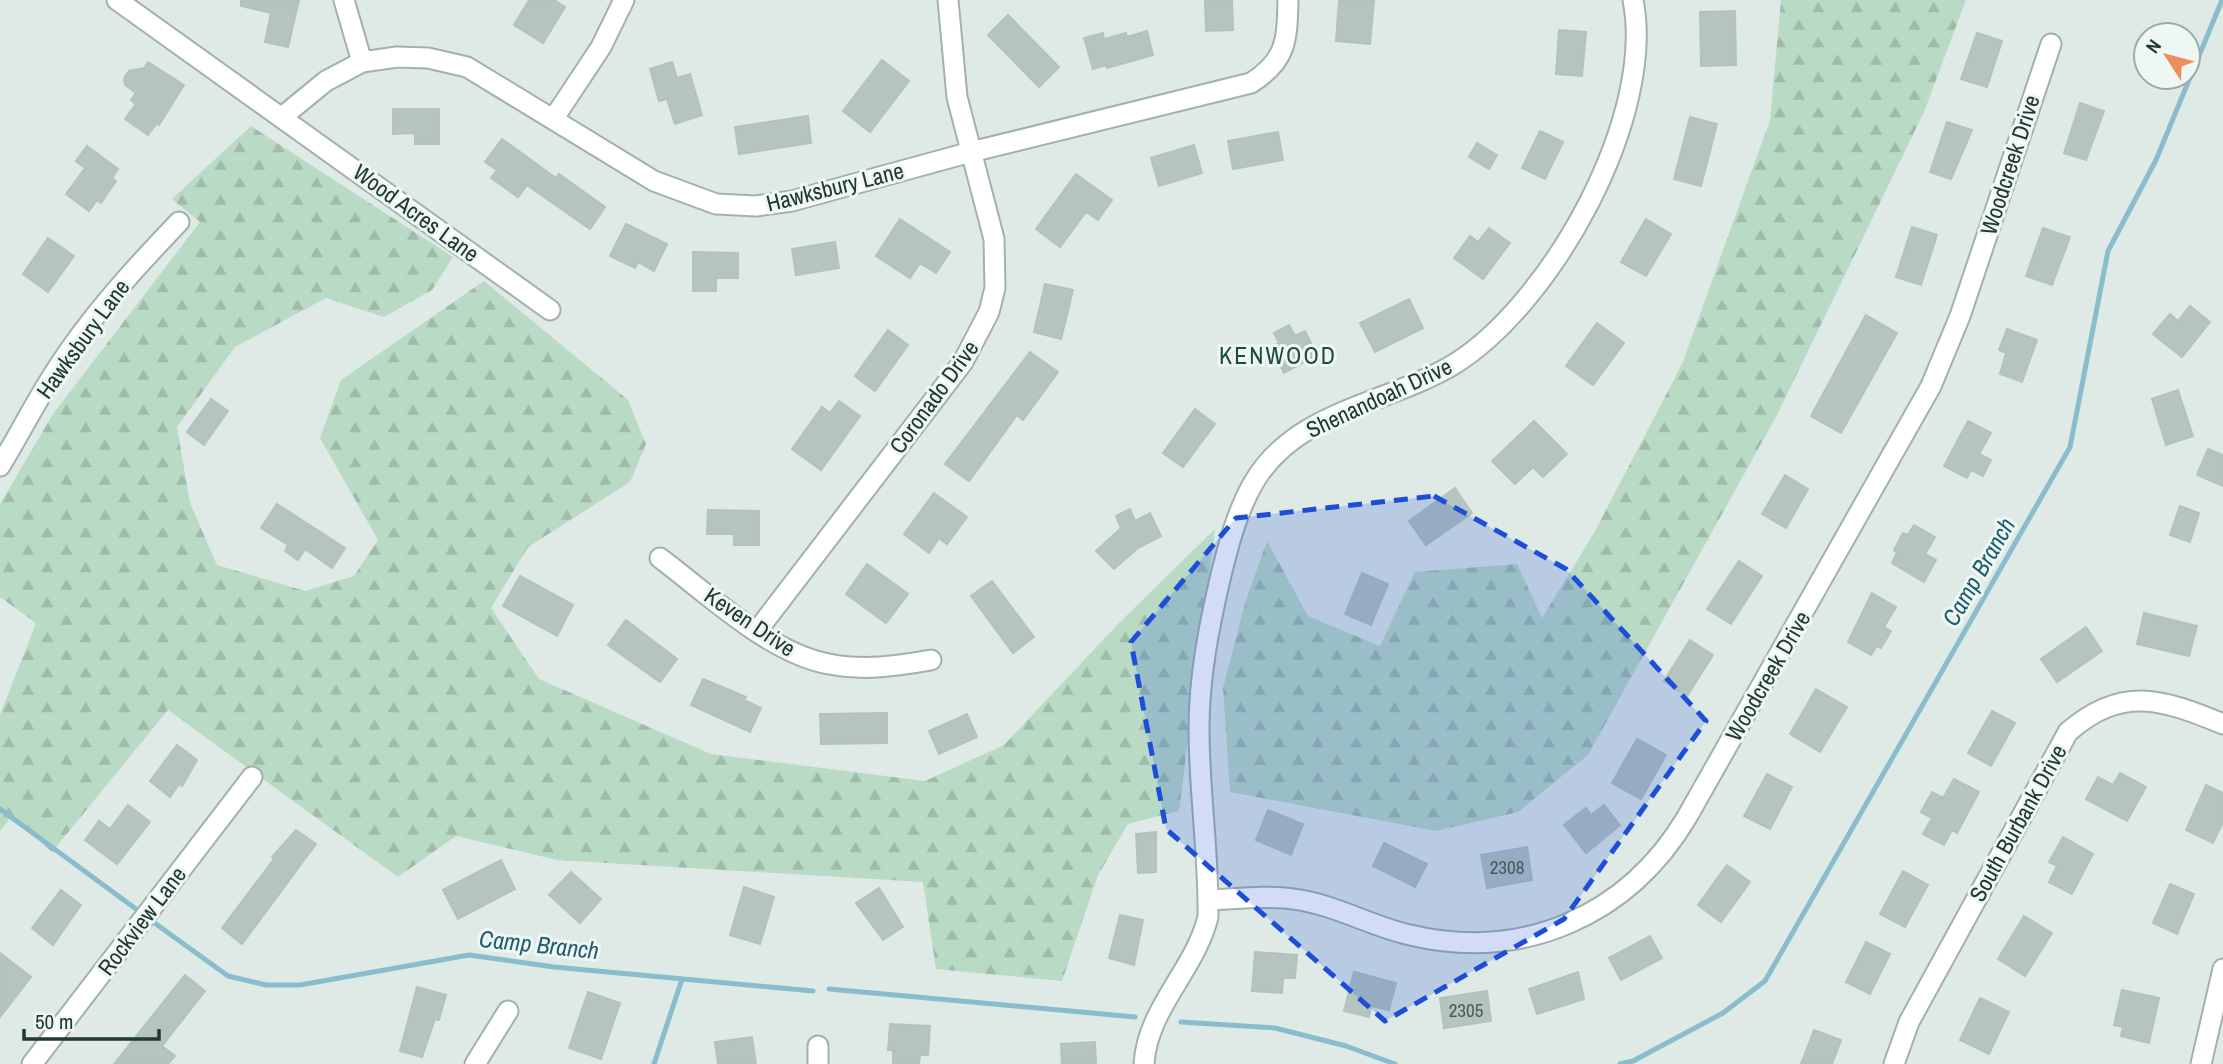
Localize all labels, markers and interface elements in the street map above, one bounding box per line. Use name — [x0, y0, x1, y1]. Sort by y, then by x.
north arrow — [2132, 21, 2202, 91]
text: N — [2139, 34, 2167, 58]
street label: Woodcreek Drive — [1972, 91, 2047, 239]
street label: Hawksbury Lane — [763, 154, 907, 219]
street label: Wood Acres Lane — [347, 156, 485, 269]
street label: Hawksbury Lane — [29, 273, 136, 405]
street label: Coronado Drive — [882, 334, 985, 460]
district label: KENWOOD — [1219, 339, 1337, 371]
street label: Shenandoah Drive — [1301, 350, 1457, 445]
water label: Camp Branch — [1934, 511, 2022, 632]
street label: Keven Drive — [699, 580, 802, 663]
street label: Woodcreek Drive — [1718, 605, 1817, 746]
street label: South Burbank Drive — [1962, 739, 2074, 907]
house number: 2308 — [1490, 854, 1524, 880]
street label: Rockview Lane — [90, 860, 193, 982]
water label: Camp Branch — [478, 922, 601, 966]
house number: 2305 — [1449, 997, 1484, 1023]
scale bar — [24, 998, 159, 1042]
text: 50 m — [35, 1007, 73, 1036]

